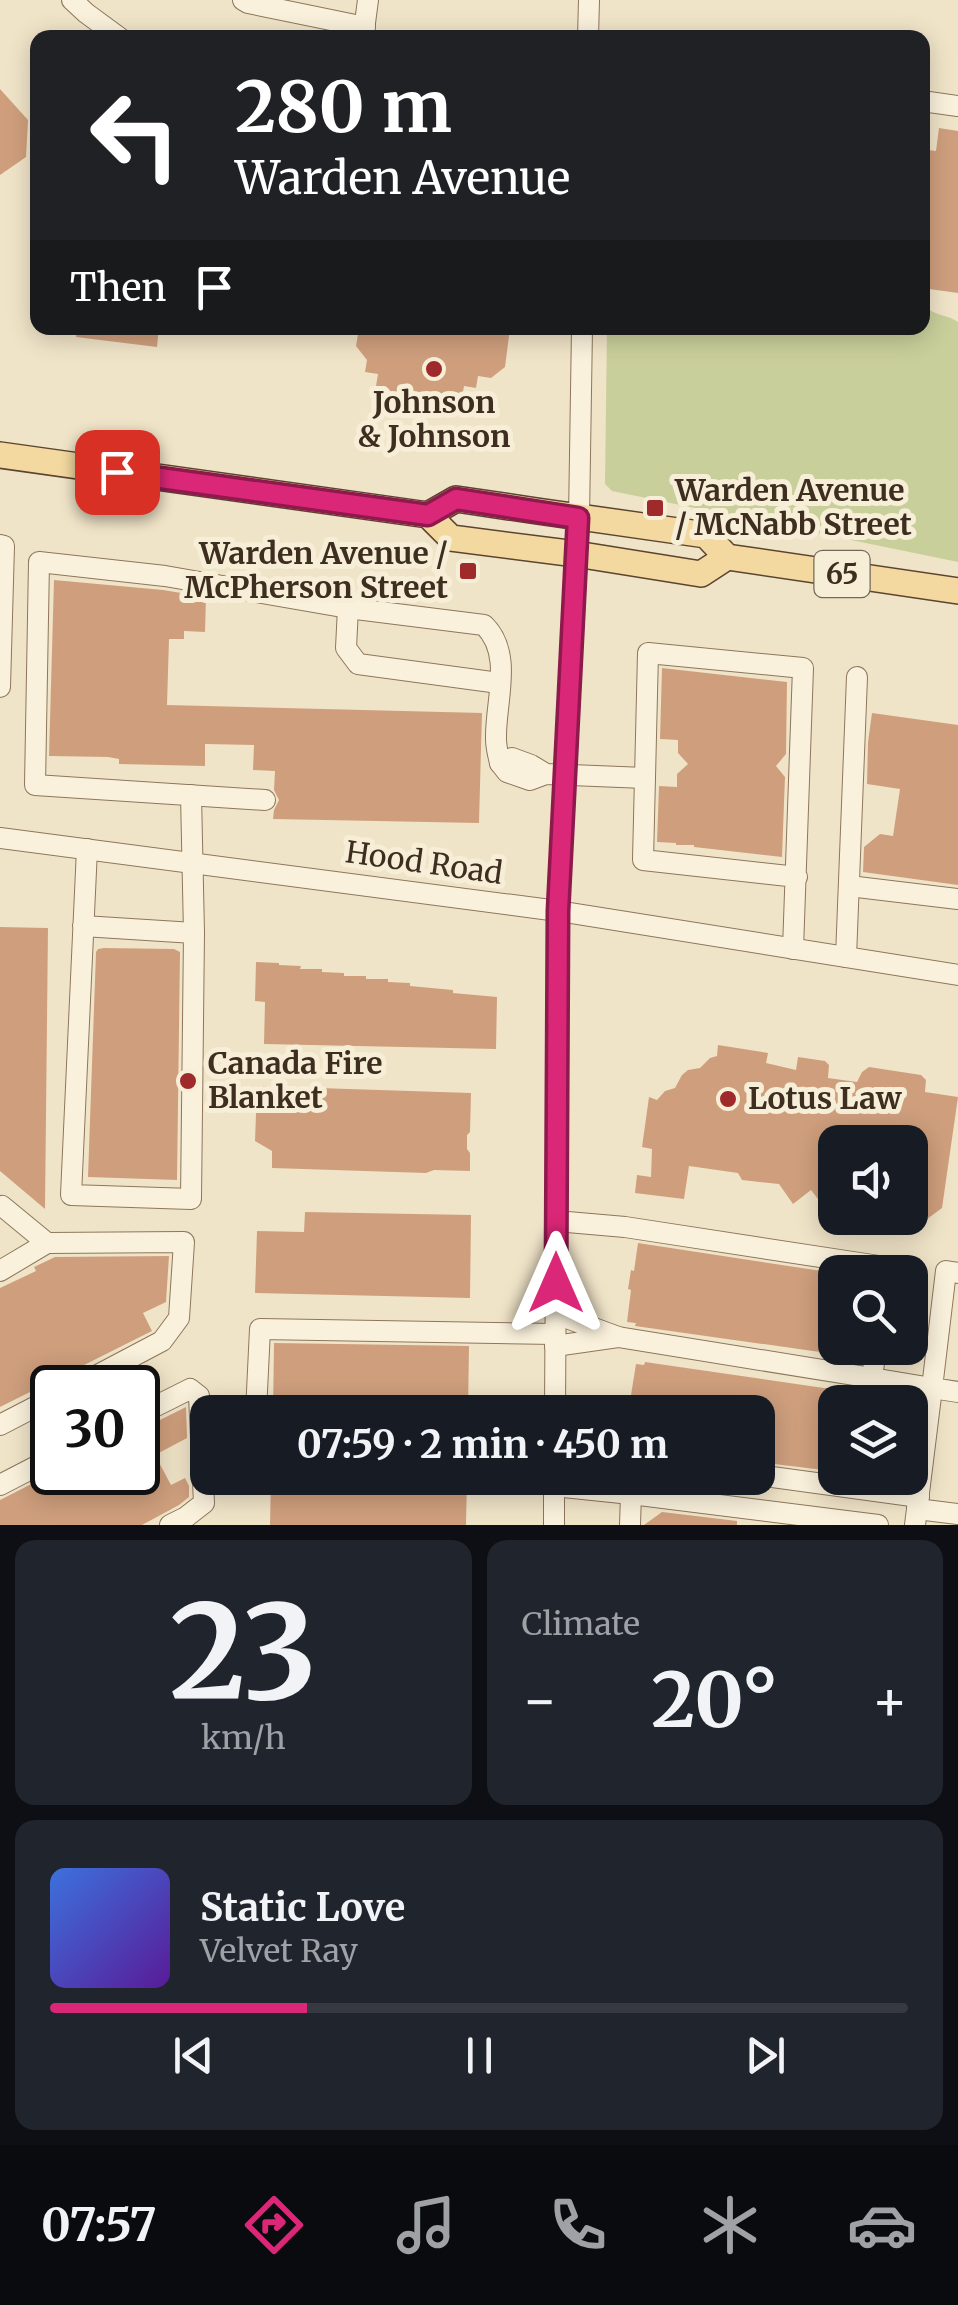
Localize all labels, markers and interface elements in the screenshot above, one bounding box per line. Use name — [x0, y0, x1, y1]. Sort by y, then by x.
text: 280 m — [235, 63, 452, 151]
icon: left — [70, 70, 200, 200]
text: Warden Avenue — [235, 150, 570, 206]
icon: arrive — [187, 260, 242, 315]
text: Then — [70, 264, 167, 311]
marker: Johnson & Johnson — [423, 358, 445, 380]
place label: Johnson & Johnson — [358, 383, 510, 455]
pin — [75, 430, 160, 515]
icon: arrive — [90, 445, 145, 500]
place label: Warden Avenue / McNabb Street — [674, 471, 912, 543]
marker: Warden Avenue / McNabb Street — [644, 497, 666, 519]
place label: Warden Avenue / McPherson Street — [184, 534, 448, 606]
road number: 65 — [814, 551, 870, 597]
marker: Warden Avenue / McPherson Street — [457, 560, 479, 582]
street label: Hood Road — [343, 832, 505, 892]
place label: Canada Fire Blanket — [208, 1044, 382, 1116]
marker: Canada Fire Blanket — [177, 1070, 199, 1092]
place label: Lotus Law — [748, 1079, 903, 1117]
marker: Lotus Law — [717, 1088, 739, 1110]
map controls — [818, 1125, 928, 1495]
button: sound — [818, 1125, 928, 1235]
position arrow — [504, 1231, 608, 1335]
button: search — [818, 1255, 928, 1365]
speed limit sign: 30 — [30, 1365, 160, 1495]
button: layers — [818, 1385, 928, 1495]
text: 07:59 · 2 min · 450 m — [297, 1421, 668, 1468]
text: 23 — [169, 1571, 317, 1734]
text: Climate — [522, 1604, 640, 1644]
text: 20° — [651, 1653, 778, 1747]
text: − — [522, 1666, 558, 1735]
text: + — [871, 1666, 908, 1735]
text: km/h — [201, 1718, 286, 1758]
text: Static Love — [200, 1884, 405, 1931]
text: Velvet Ray — [200, 1931, 358, 1971]
icon: previous — [166, 2028, 221, 2083]
icon: pause — [452, 2028, 507, 2083]
icon: next — [738, 2028, 793, 2083]
icon: directions — [239, 2190, 309, 2260]
icon: music — [391, 2190, 461, 2260]
icon: phone — [543, 2190, 613, 2260]
icon: climate — [695, 2190, 765, 2260]
icon: car — [847, 2190, 917, 2260]
text: 07:57 — [41, 2197, 157, 2253]

